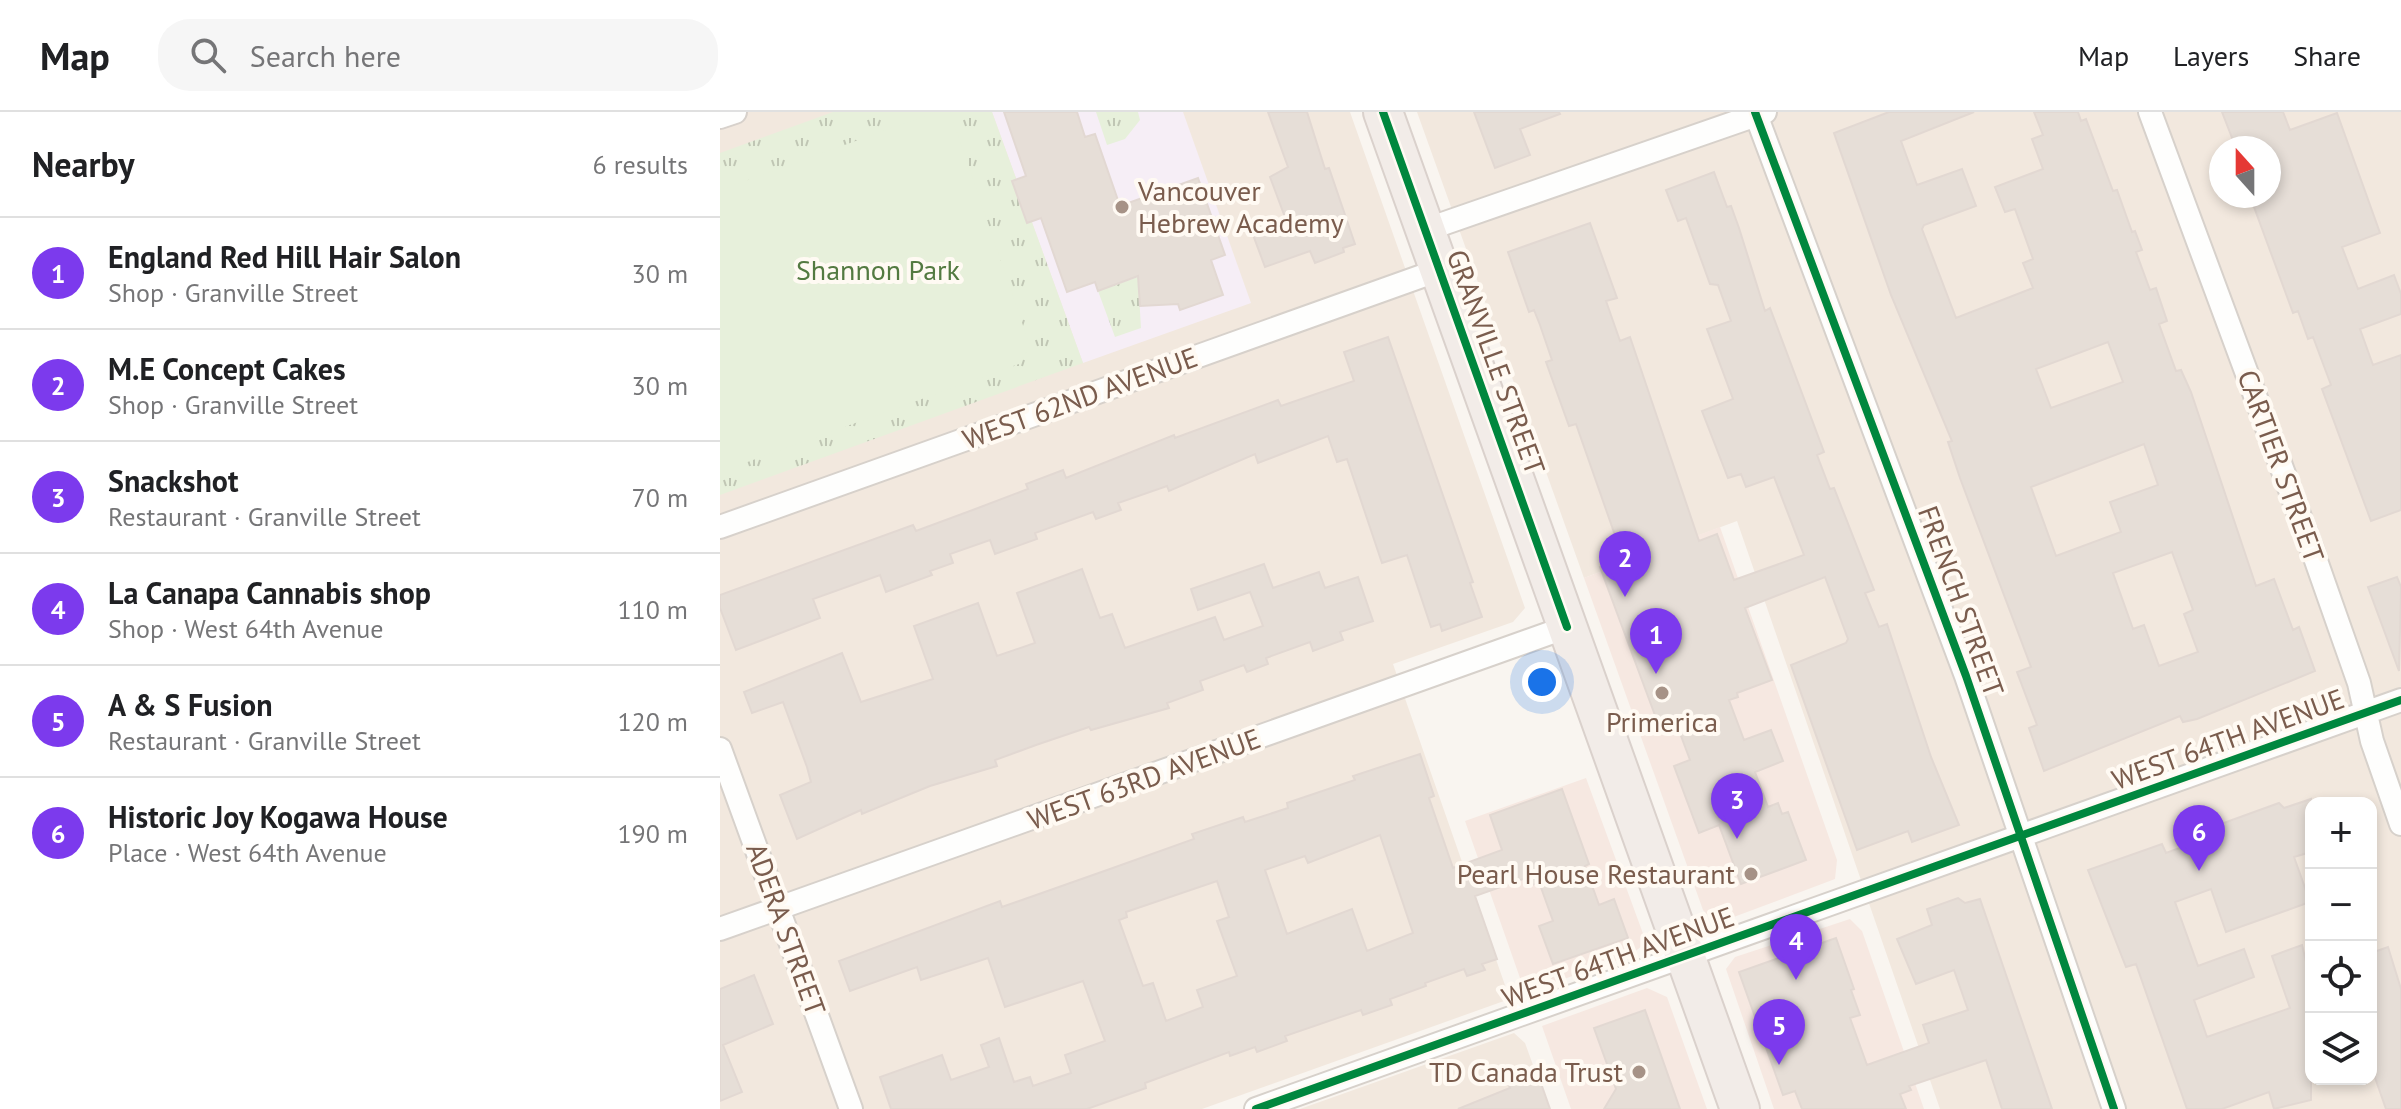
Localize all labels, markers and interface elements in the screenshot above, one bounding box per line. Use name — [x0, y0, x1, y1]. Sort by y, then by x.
search box — [158, 19, 718, 91]
text: Map — [40, 31, 110, 80]
icon: search — [186, 33, 230, 77]
text: Search here — [250, 36, 401, 75]
text: Map — [2078, 37, 2129, 74]
text: Layers — [2173, 37, 2249, 74]
text: Share — [2293, 37, 2361, 74]
north arrow — [2209, 136, 2281, 208]
text: Nearby — [32, 142, 134, 186]
text: 6 results — [593, 148, 688, 181]
place label: Vancouver Hebrew Academy — [1137, 172, 1344, 241]
marker: Vancouver Hebrew Academy — [1113, 198, 1131, 216]
text: England Red Hill Hair Salon — [108, 237, 461, 276]
street label: GRANVILLE STREET — [1439, 244, 1554, 480]
park label: Shannon Park — [796, 251, 961, 288]
text: 1 — [51, 257, 65, 290]
text: 30 m — [632, 257, 688, 290]
text: Shop · Granville Street — [108, 276, 358, 309]
street label: WEST 62ND AVENUE — [957, 338, 1202, 457]
text: M.E Concept Cakes — [108, 349, 346, 388]
street label: CARTIER STREET — [2230, 365, 2334, 567]
text: 2 — [51, 369, 65, 402]
text: 30 m — [632, 369, 688, 402]
text: Shop · Granville Street — [108, 388, 358, 421]
text: Snackshot — [108, 461, 238, 500]
text: 3 — [51, 481, 65, 514]
text: 70 m — [632, 481, 688, 514]
text: Restaurant · Granville Street — [108, 500, 421, 533]
street label: FRENCH STREET — [1910, 501, 2013, 702]
pin: 2 — [1599, 531, 1651, 597]
text: La Canapa Cannabis shop — [108, 573, 431, 612]
text: 4 — [51, 593, 65, 626]
text: 110 m — [617, 593, 688, 626]
pin: 1 — [1630, 608, 1682, 674]
text: Shop · West 64th Avenue — [108, 612, 383, 645]
your location — [1522, 662, 1562, 702]
street label: WEST 64TH AVENUE — [2107, 679, 2349, 798]
marker: Primerica — [1653, 684, 1671, 702]
text: A & S Fusion — [108, 685, 273, 724]
place label: Primerica — [1606, 703, 1718, 740]
text: 5 — [51, 705, 65, 738]
text: 120 m — [617, 705, 688, 738]
street label: WEST 63RD AVENUE — [1022, 719, 1265, 838]
text: Restaurant · Granville Street — [108, 724, 421, 757]
pin: 3 — [1711, 773, 1763, 839]
text: Historic Joy Kogawa House — [108, 797, 448, 836]
map controls — [2305, 797, 2377, 1085]
button: + — [2305, 797, 2377, 869]
pin: 6 — [2173, 805, 2225, 871]
text: 6 — [51, 817, 65, 850]
text: 190 m — [617, 817, 688, 850]
text: Place · West 64th Avenue — [108, 836, 387, 869]
street label: ADERA STREET — [738, 837, 835, 1021]
place label: Pearl House Restaurant — [1457, 855, 1735, 892]
marker: Pearl House Restaurant — [1742, 865, 1760, 883]
button: − — [2305, 869, 2377, 941]
street label: WEST 64TH AVENUE — [1497, 897, 1739, 1016]
pin: 4 — [1770, 914, 1822, 980]
button: locate — [2305, 941, 2377, 1013]
pin: 5 — [1753, 999, 1805, 1065]
button: layers — [2305, 1013, 2377, 1085]
place label: TD Canada Trust — [1429, 1053, 1623, 1090]
marker: TD Canada Trust — [1630, 1063, 1648, 1081]

